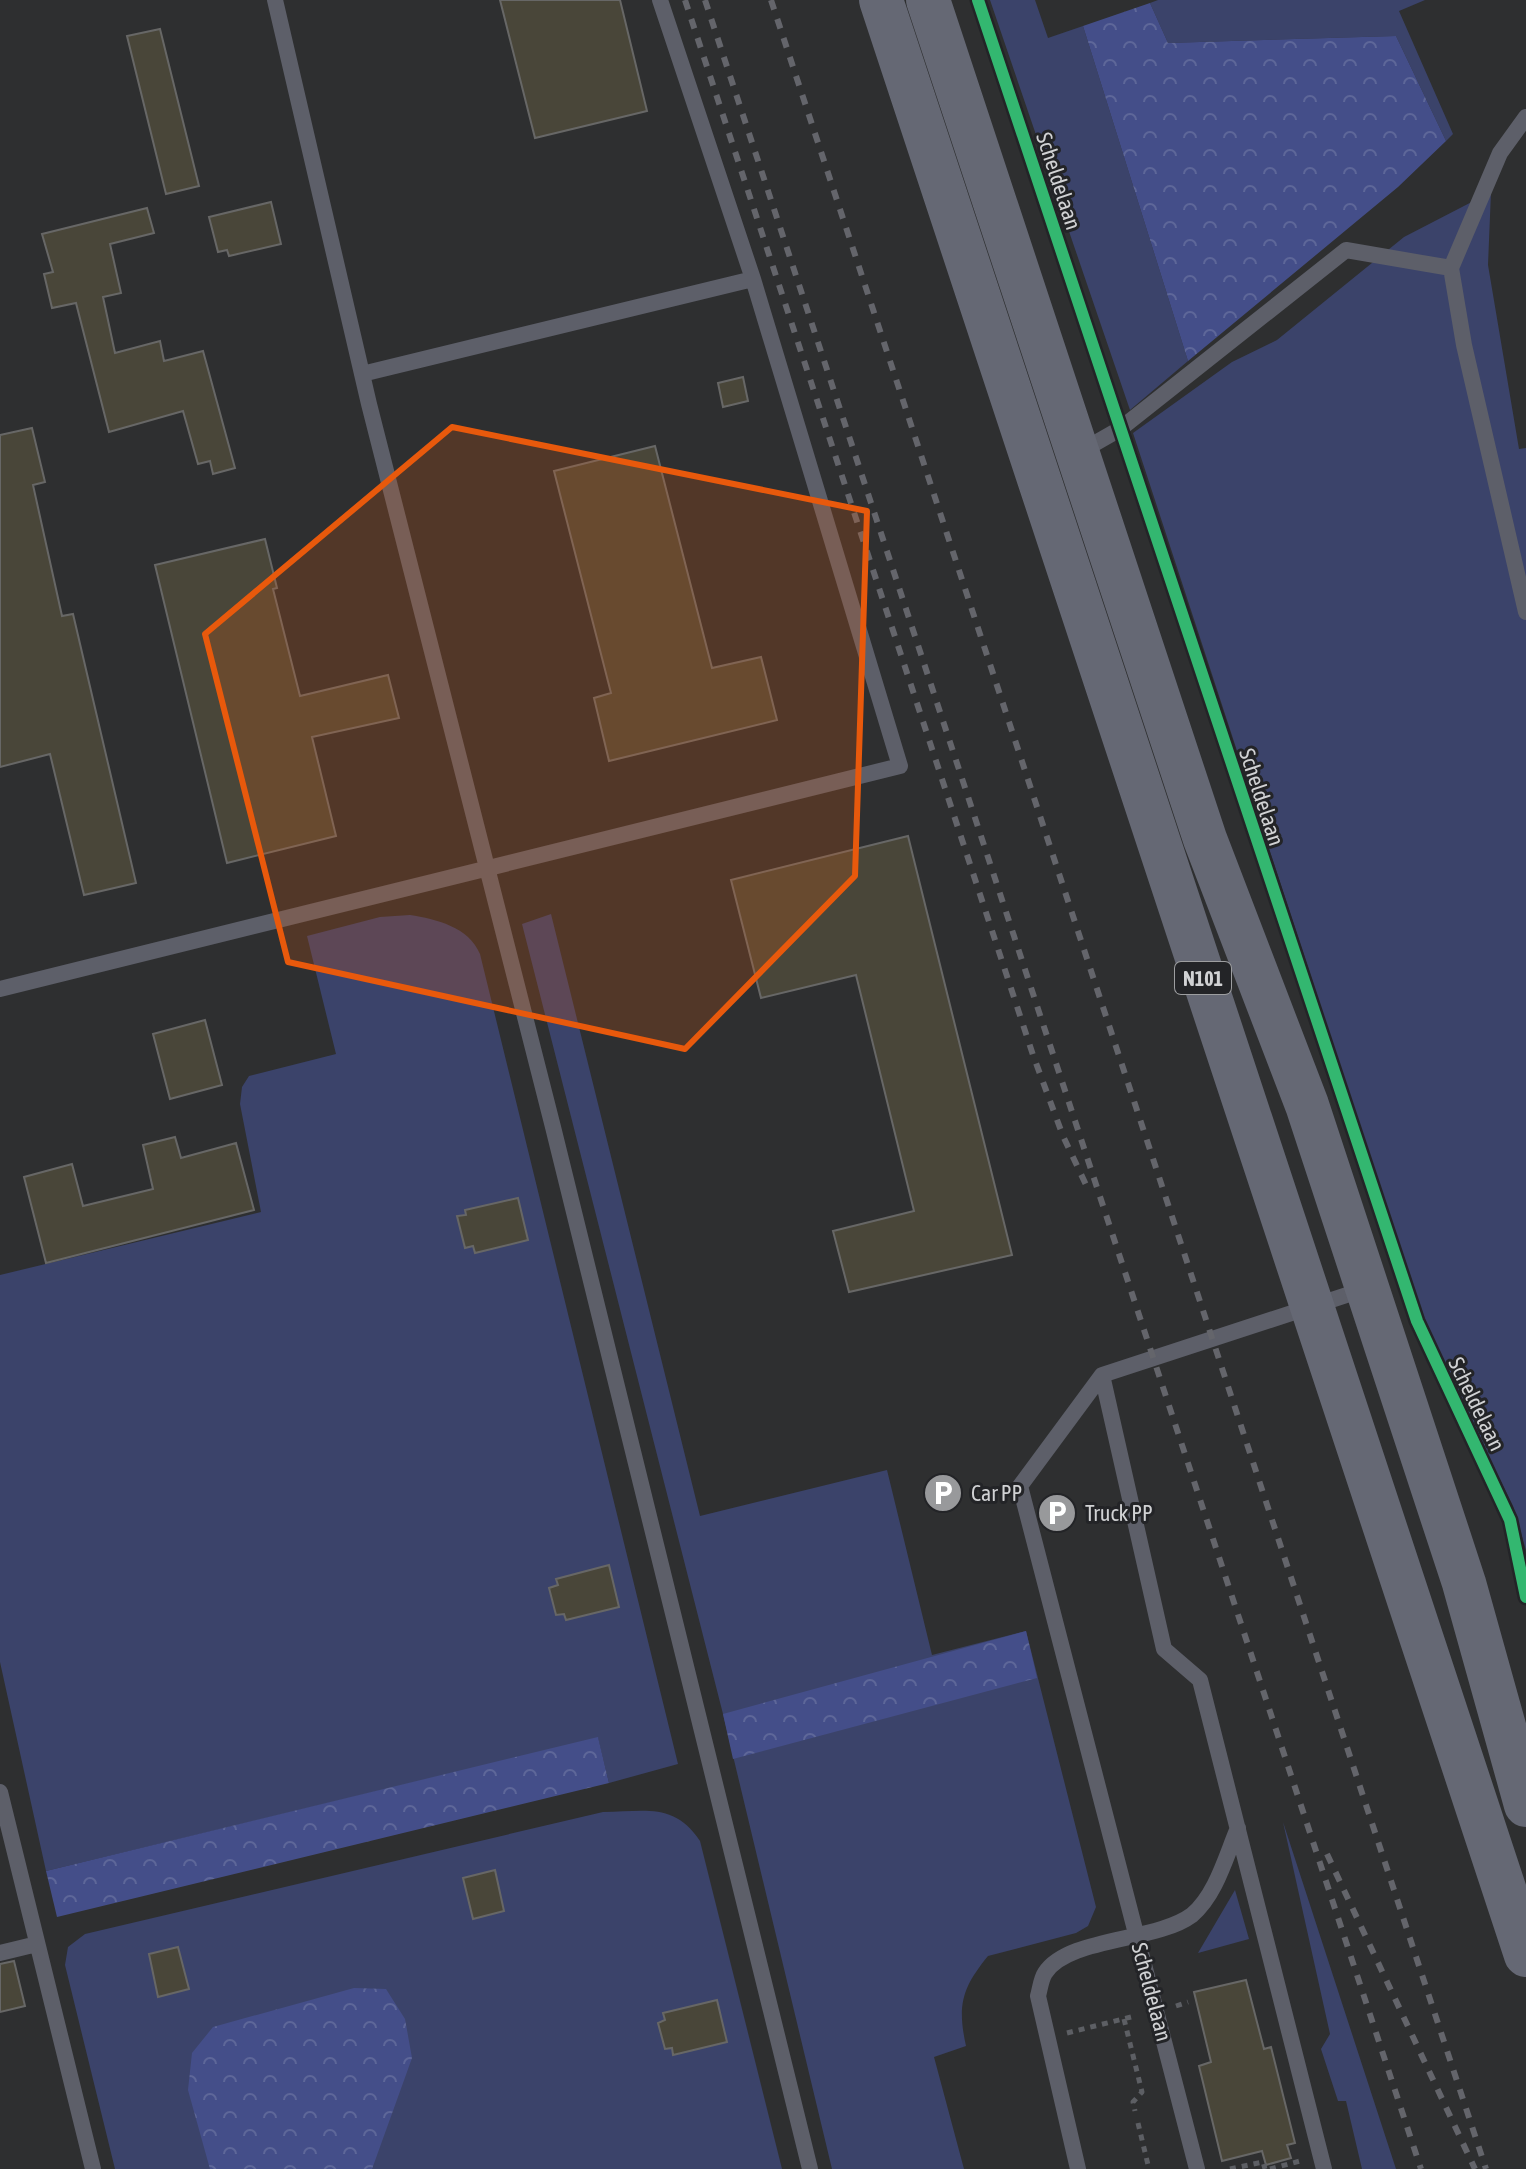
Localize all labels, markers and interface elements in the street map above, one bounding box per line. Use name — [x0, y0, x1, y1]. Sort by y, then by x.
street label: Scheldelaan — [1031, 129, 1087, 233]
street label: Scheldelaan — [1234, 745, 1290, 849]
road number: N101 — [1175, 962, 1231, 994]
street label: Scheldelaan — [1443, 1353, 1511, 1455]
parking icon: Car PP — [922, 1472, 964, 1514]
place label: Car PP — [971, 1480, 1022, 1506]
parking icon: Truck PP — [1036, 1492, 1078, 1534]
place label: Truck PP — [1085, 1500, 1153, 1526]
street label: Scheldelaan — [1126, 1940, 1178, 2044]

